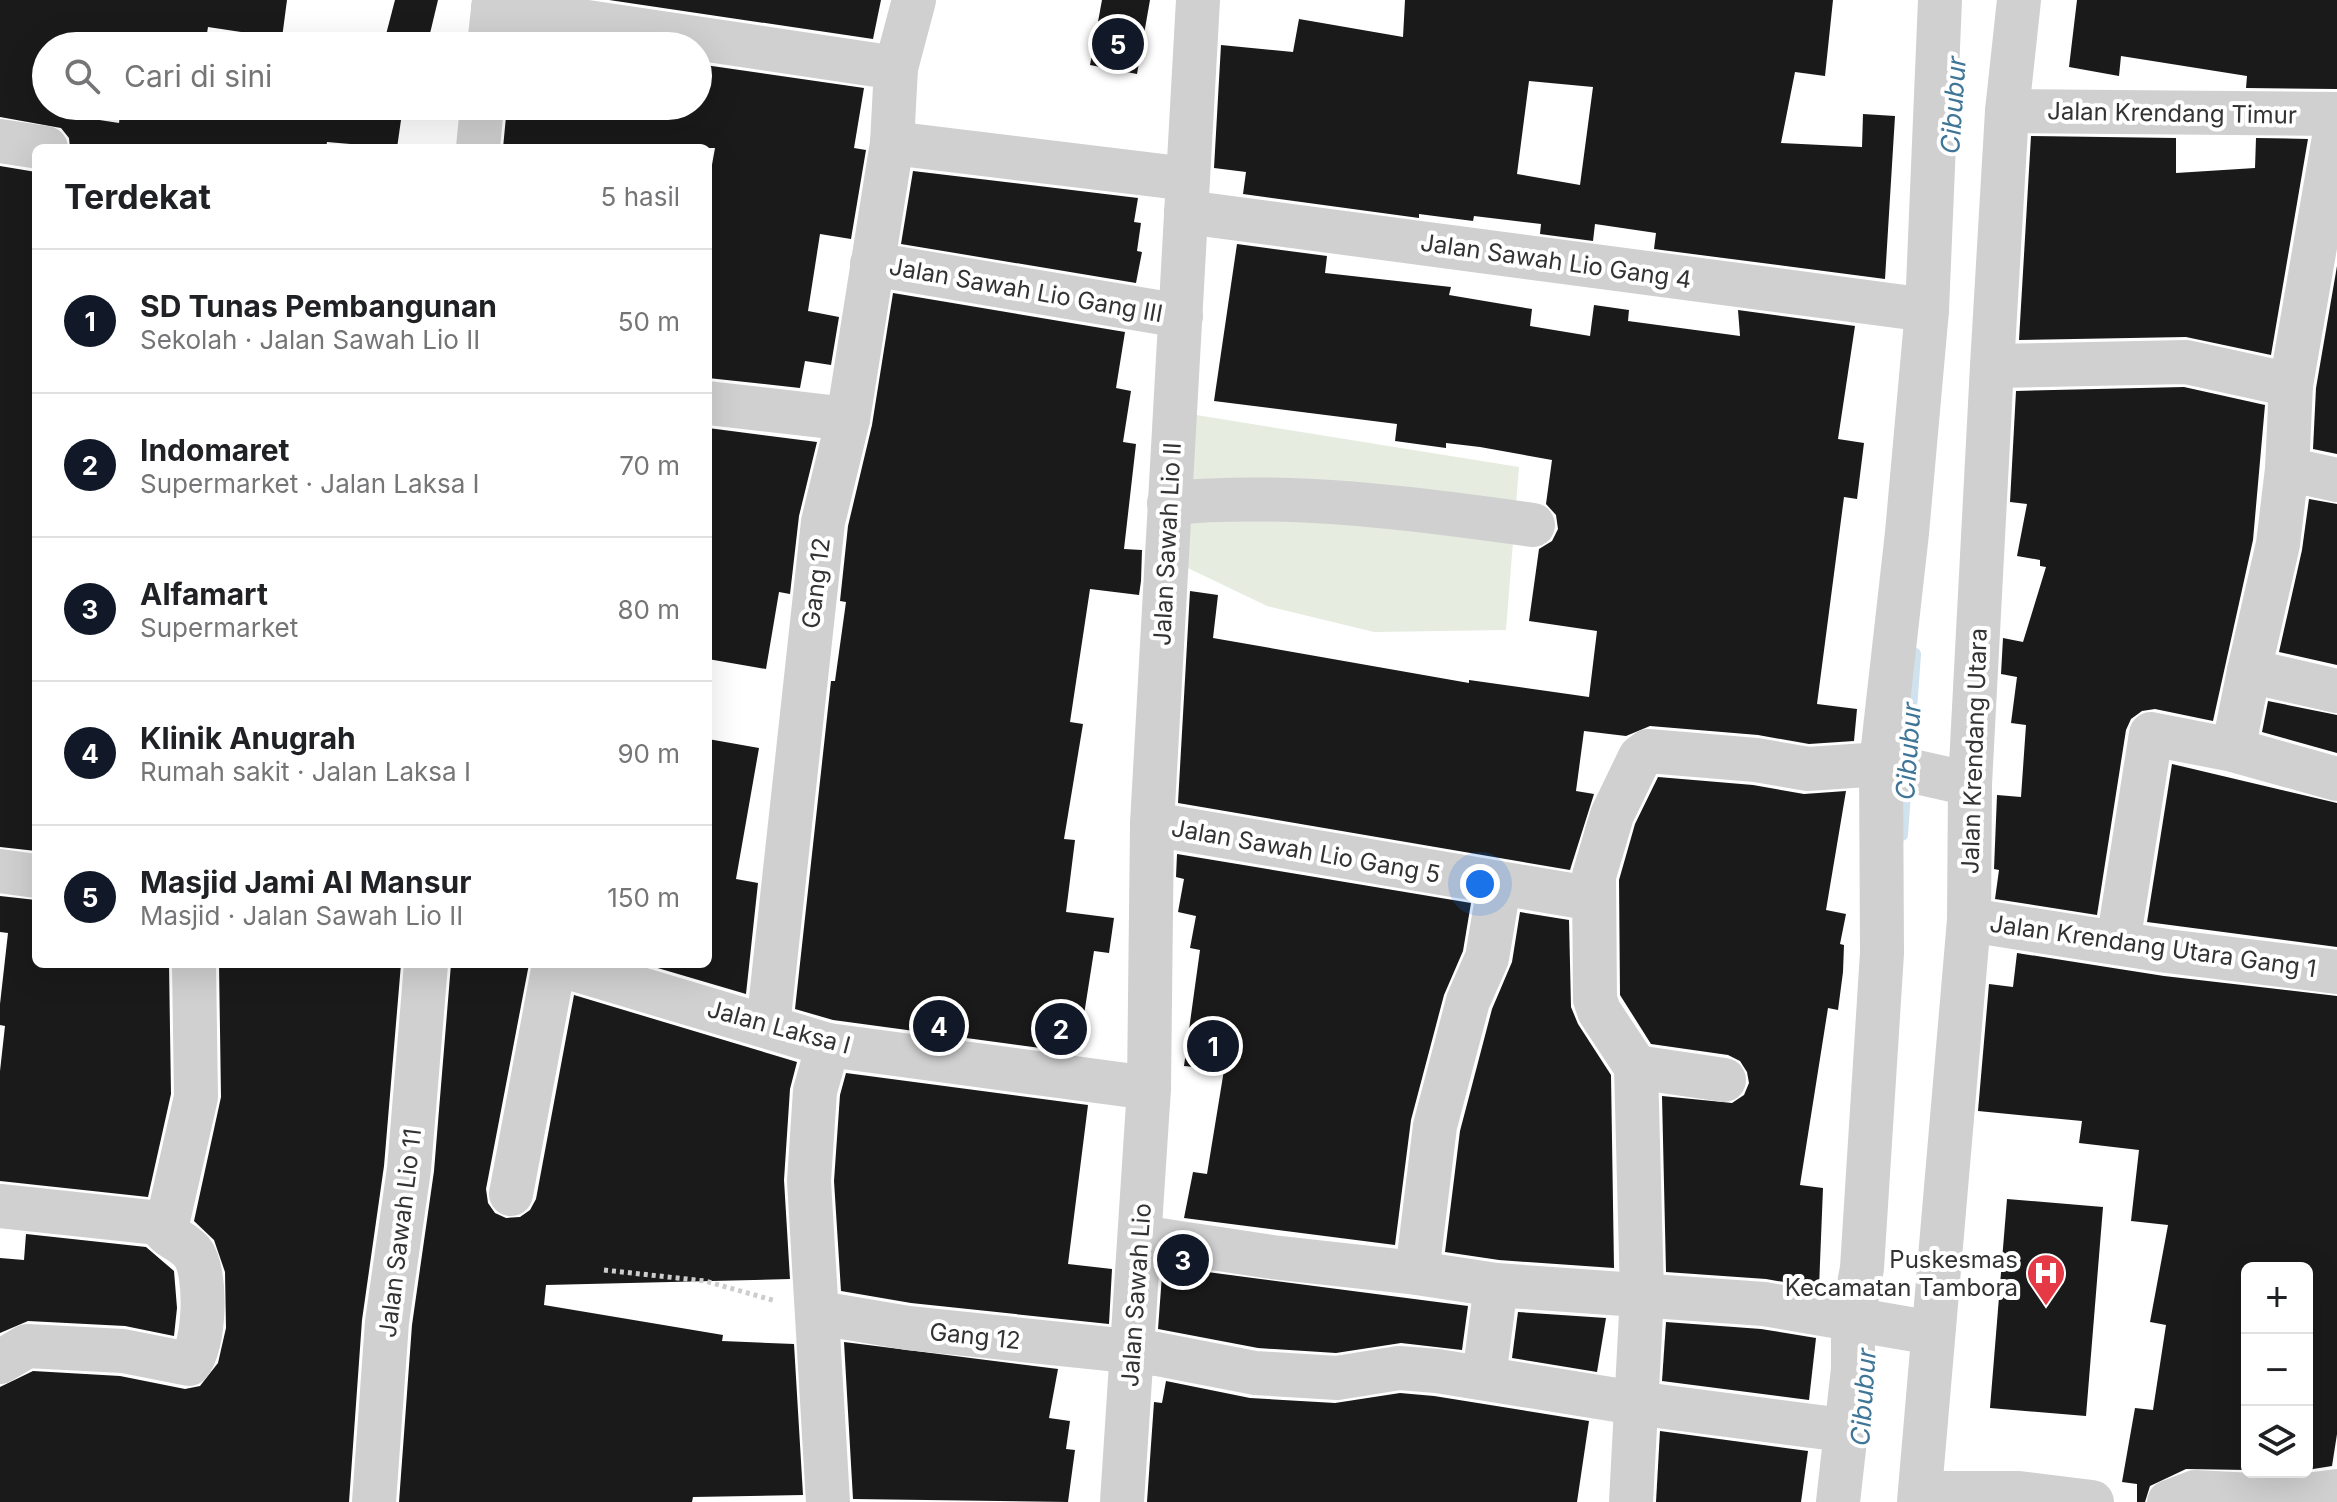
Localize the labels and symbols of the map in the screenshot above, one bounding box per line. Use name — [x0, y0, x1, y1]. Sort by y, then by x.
pin: 5 — [1092, 14, 1144, 74]
water label: Cibubur — [1934, 54, 1972, 155]
street label: Jalan Krendang Timur — [2047, 96, 2297, 130]
street label: Jalan Sawah Lio Gang 4 — [1419, 228, 1693, 294]
street label: Jalan Sawah Lio Gang III — [887, 252, 1165, 328]
street label: Jalan Sawah Lio II — [1147, 442, 1187, 646]
street label: Gang 12 — [796, 536, 836, 630]
street label: Jalan Krendang Utara — [1955, 628, 1993, 874]
water label: Cibubur — [1889, 700, 1927, 801]
street label: Jalan Sawah Lio Gang 5 — [1169, 813, 1443, 889]
your location — [1460, 864, 1500, 904]
street label: Jalan Krendang Utara Gang 1 — [1988, 909, 2318, 983]
street label: Jalan Laksa I — [704, 994, 854, 1060]
pin: 4 — [913, 996, 965, 1056]
pin: 2 — [1035, 999, 1087, 1059]
pin: 1 — [1187, 1016, 1239, 1076]
street label: Jalan Sawah Lio 11 — [373, 1127, 427, 1339]
street label: Jalan Sawah Lio — [1115, 1202, 1157, 1388]
pin: 3 — [1157, 1230, 1209, 1290]
place label: Puskesmas Kecamatan Tambora — [1785, 1245, 2018, 1302]
hospital icon: Puskesmas Kecamatan Tambora — [2025, 1252, 2067, 1307]
street label: Gang 12 — [928, 1317, 1022, 1355]
water label: Cibubur — [1844, 1346, 1882, 1447]

